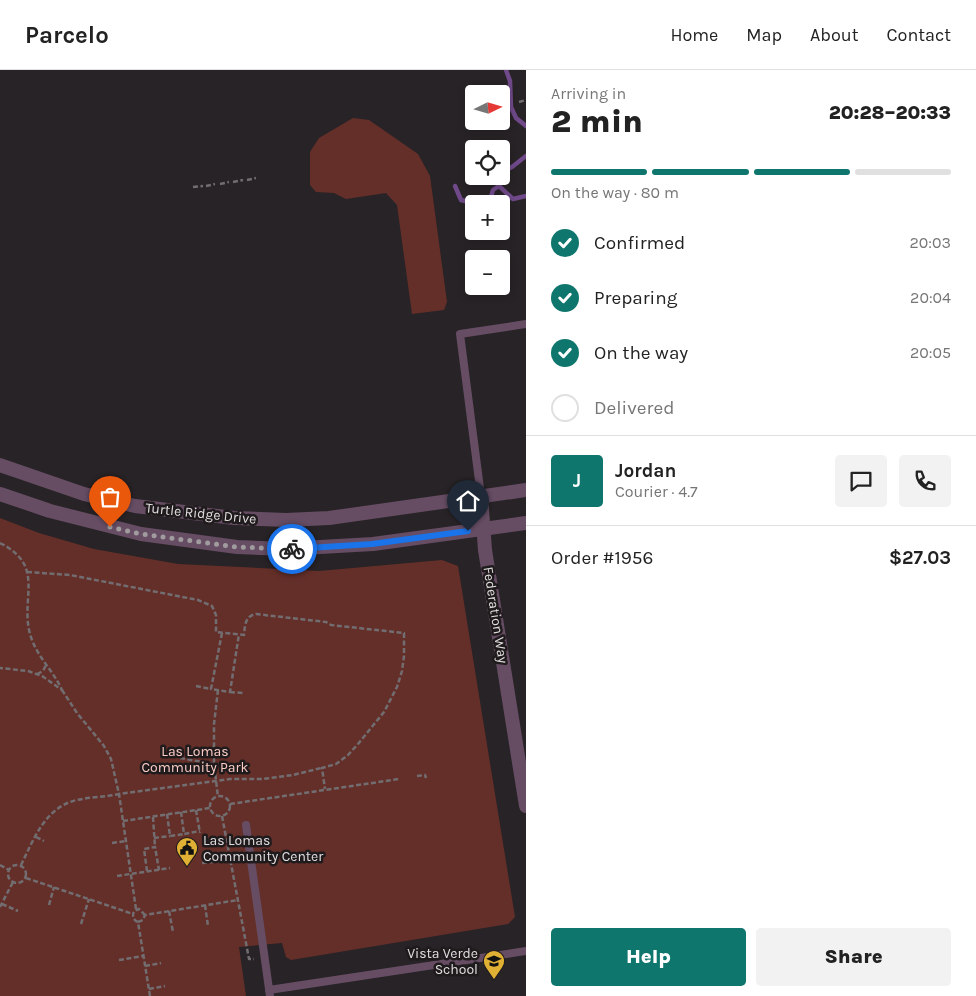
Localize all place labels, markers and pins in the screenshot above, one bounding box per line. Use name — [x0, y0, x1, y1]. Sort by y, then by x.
pin — [89, 476, 131, 527]
pin — [447, 480, 489, 531]
place label: Las Lomas Community Center — [203, 832, 324, 865]
public building icon: Las Lomas Community Center — [175, 836, 199, 867]
place label: Vista Verde School — [407, 945, 478, 978]
school or university icon: Vista Verde School — [482, 949, 506, 980]

